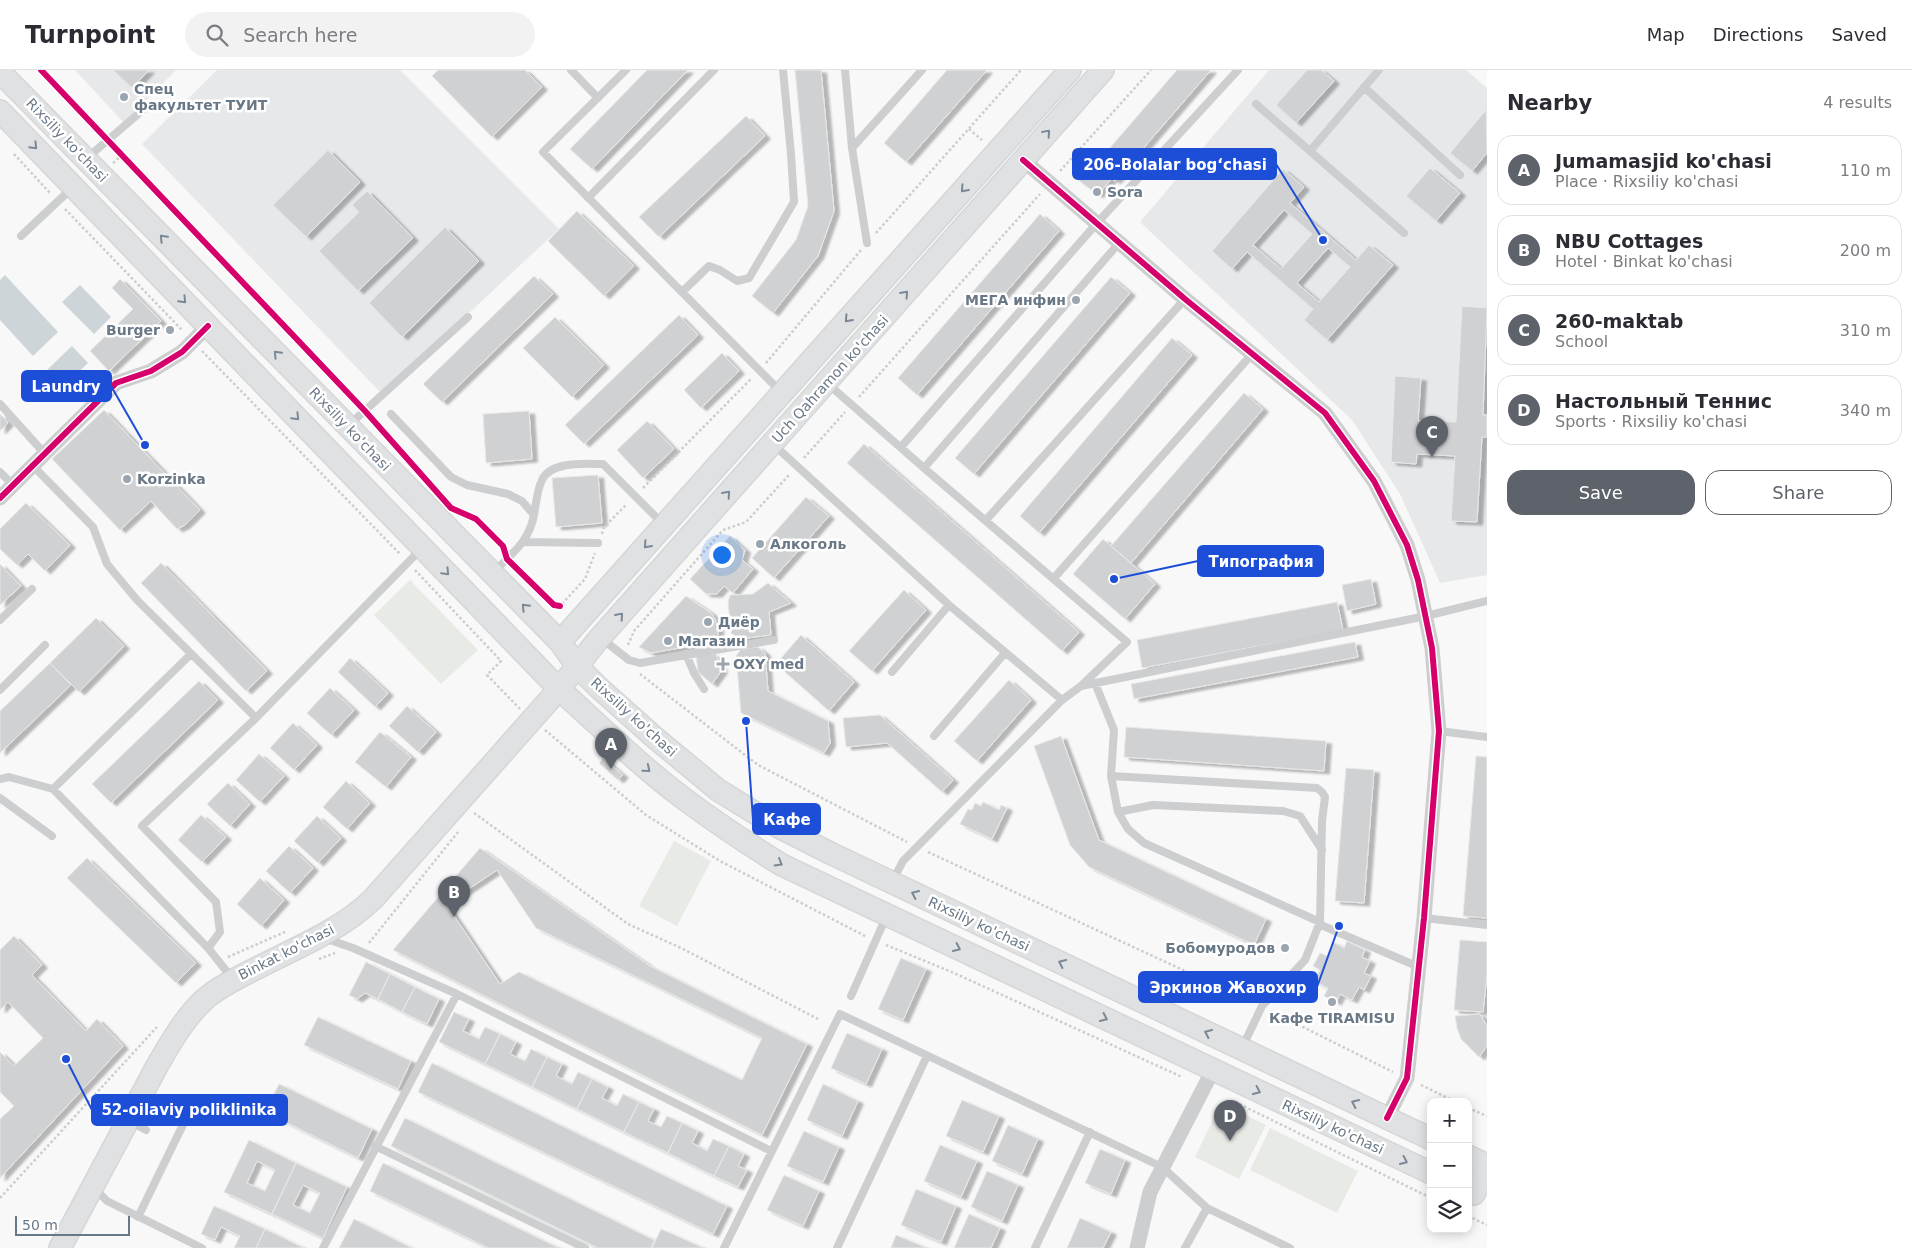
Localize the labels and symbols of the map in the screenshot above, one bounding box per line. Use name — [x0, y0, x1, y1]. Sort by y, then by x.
place label: Спец факультет ТУИТ — [134, 81, 268, 113]
marker: Спец факультет ТУИТ — [118, 91, 130, 103]
street label: Rixsiliy ko'chasi — [23, 95, 111, 185]
one-way arrow — [1042, 130, 1050, 139]
one-way arrow — [28, 140, 37, 149]
callout: 206-Bolalar bogʻchasi — [1073, 149, 1276, 179]
text: 206-Bolalar bogʻchasi — [1083, 156, 1267, 174]
one-way arrow — [961, 183, 970, 192]
place label: Sora — [1107, 184, 1143, 200]
marker: Sora — [1091, 186, 1103, 198]
one-way arrow — [160, 235, 169, 244]
one-way arrow — [899, 291, 908, 300]
place label: МЕГА инфин — [965, 292, 1066, 308]
marker: МЕГА инфин — [1070, 294, 1082, 306]
one-way arrow — [177, 295, 186, 304]
street label: Uch Qahramon ko'chasi — [769, 312, 891, 446]
one-way arrow — [845, 313, 854, 322]
place label: Burger — [106, 322, 160, 338]
marker: Burger — [164, 324, 176, 336]
one-way arrow — [273, 351, 282, 360]
callout: Laundry — [22, 371, 111, 401]
text: Laundry — [32, 378, 101, 396]
street label: Rixsiliy ko'chasi — [306, 384, 394, 474]
one-way arrow — [290, 412, 299, 421]
pin: C — [1416, 416, 1448, 457]
place label: Korzinka — [137, 471, 206, 487]
marker: Korzinka — [121, 473, 133, 485]
one-way arrow — [721, 491, 730, 500]
place label: Алкоголь — [770, 536, 846, 552]
marker: Алкоголь — [754, 538, 766, 550]
one-way arrow — [644, 539, 653, 548]
your location — [709, 542, 735, 568]
callout: Типография — [1198, 546, 1323, 576]
text: Типография — [1208, 553, 1314, 571]
one-way arrow — [440, 566, 449, 575]
one-way arrow — [522, 604, 531, 613]
one-way arrow — [614, 612, 623, 621]
place label: Диёр — [718, 614, 760, 630]
marker: Диёр — [702, 616, 714, 628]
place label: Магазин — [678, 633, 746, 649]
marker: Магазин — [662, 635, 674, 647]
place label: OXY med — [733, 656, 804, 672]
marker: OXY med — [717, 658, 729, 670]
street label: Rixsiliy ko'chasi — [588, 674, 680, 760]
pin: A — [595, 728, 627, 769]
one-way arrow — [641, 763, 650, 771]
callout: Кафе — [753, 804, 820, 834]
text: Кафе — [763, 811, 811, 829]
one-way arrow — [774, 856, 783, 866]
pin: B — [438, 876, 470, 917]
one-way arrow — [911, 889, 920, 900]
street label: Rixsiliy ko'chasi — [926, 894, 1032, 954]
street label: Binkat ko'chasi — [236, 921, 336, 983]
place label: Бобомуродов — [1165, 940, 1275, 956]
one-way arrow — [952, 942, 961, 953]
marker: Бобомуродов — [1279, 942, 1291, 954]
one-way arrow — [1058, 959, 1067, 969]
callout: Эркинов Жавохир — [1139, 972, 1317, 1002]
text: Эркинов Жавохир — [1149, 979, 1307, 997]
marker: Кафе TIRAMISU — [1326, 996, 1338, 1008]
place label: Кафе TIRAMISU — [1269, 1010, 1395, 1026]
one-way arrow — [1099, 1012, 1108, 1022]
one-way arrow — [1204, 1029, 1213, 1039]
one-way arrow — [1252, 1085, 1261, 1095]
callout: 52-oilaviy poliklinika — [92, 1095, 287, 1125]
street label: Rixsiliy ko'chasi — [1280, 1097, 1386, 1157]
one-way arrow — [1351, 1098, 1360, 1109]
pin: D — [1214, 1100, 1246, 1141]
text: 52-oilaviy poliklinika — [101, 1101, 277, 1119]
one-way arrow — [1399, 1154, 1408, 1165]
scale bar — [15, 1213, 130, 1236]

